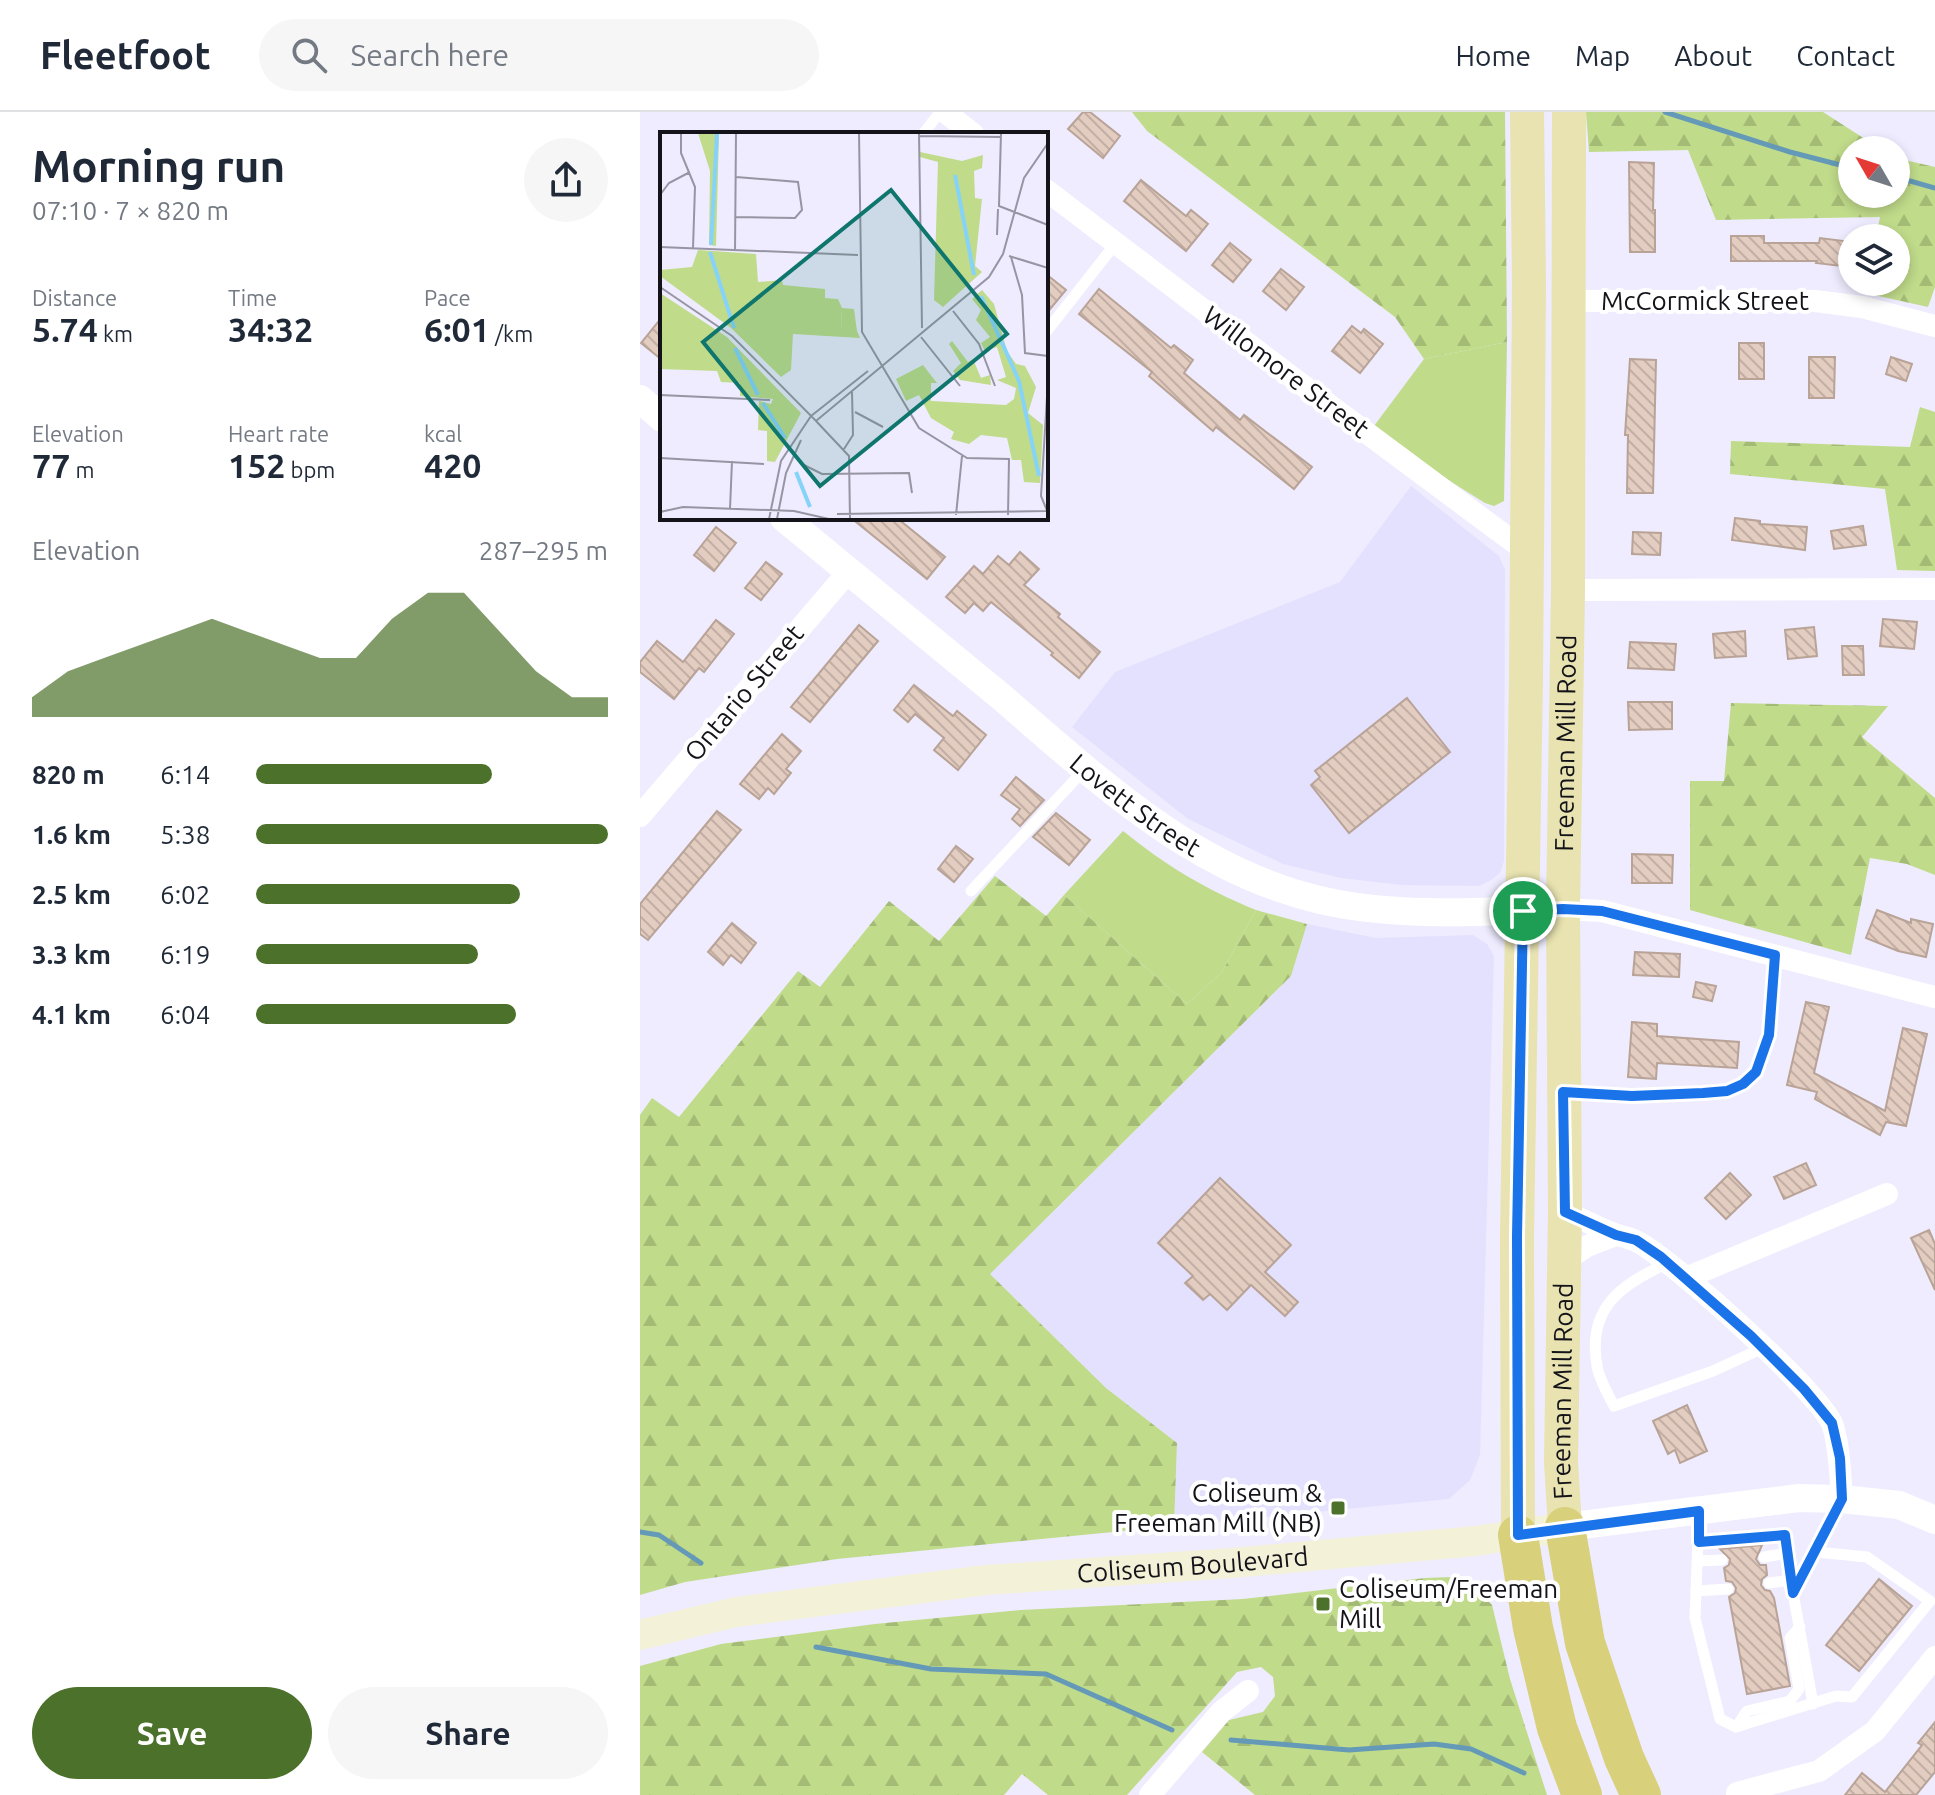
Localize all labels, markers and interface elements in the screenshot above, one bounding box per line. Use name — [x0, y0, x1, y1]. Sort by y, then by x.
search box — [259, 19, 819, 91]
icon: search — [287, 33, 331, 77]
text: Fleetfoot — [40, 34, 211, 76]
text: Search here — [351, 38, 509, 72]
text: Home — [1456, 40, 1531, 71]
text: Map — [1575, 40, 1630, 71]
text: About — [1674, 40, 1752, 71]
text: Contact — [1796, 40, 1895, 71]
inset map — [660, 132, 1048, 520]
north arrow — [1838, 136, 1910, 208]
map controls — [1838, 136, 1910, 296]
button: share — [524, 138, 608, 222]
text: Morning run — [32, 141, 285, 190]
text: 07:10 · 7 × 820 m — [32, 196, 229, 225]
button: layers — [1838, 224, 1910, 296]
text: Distance — [32, 285, 117, 310]
text: Time — [228, 285, 277, 310]
text: Pace — [424, 285, 471, 310]
street label: McCormick Street — [1601, 286, 1809, 315]
street label: Willomore Street — [1198, 300, 1375, 443]
text: 5.74 — [32, 310, 98, 348]
text: 34:32 — [228, 310, 313, 348]
text: 6:01 — [424, 310, 490, 348]
text: km — [98, 321, 133, 346]
text: /km — [490, 321, 533, 346]
text: Elevation — [32, 421, 124, 446]
text: Heart rate — [228, 421, 329, 446]
text: kcal — [424, 421, 462, 446]
text: 77 — [32, 446, 70, 484]
text: 152 — [228, 446, 286, 484]
text: 420 — [424, 446, 482, 484]
text: m — [70, 457, 94, 482]
text: bpm — [286, 457, 335, 482]
text: Elevation — [32, 536, 140, 565]
text: 287–295 m — [479, 536, 608, 565]
street label: Ontario Street — [678, 619, 809, 767]
street label: Freeman Mill Road — [1549, 634, 1581, 852]
street label: Lovett Street — [1065, 748, 1206, 862]
text: 820 m — [32, 760, 105, 789]
text: 6:14 — [160, 760, 210, 789]
text: 1.6 km — [32, 820, 111, 849]
text: 5:38 — [160, 820, 210, 849]
pin — [1489, 877, 1557, 945]
text: 2.5 km — [32, 880, 111, 909]
text: 6:02 — [160, 880, 210, 909]
icon: arrive — [1501, 889, 1545, 933]
text: 3.3 km — [32, 940, 111, 969]
text: 6:19 — [160, 940, 210, 969]
text: 4.1 km — [32, 1000, 111, 1029]
text: 6:04 — [160, 1000, 210, 1029]
street label: Freeman Mill Road — [1546, 1282, 1578, 1500]
place label: Coliseum & Freeman Mill (NB) — [1114, 1478, 1322, 1537]
marker: Coliseum & Freeman Mill (NB) — [1329, 1499, 1347, 1517]
street label: Coliseum Boulevard — [1076, 1541, 1310, 1588]
place label: Coliseum/Freeman Mill — [1339, 1574, 1558, 1633]
marker: Coliseum/Freeman Mill — [1314, 1595, 1332, 1613]
button: Save — [32, 1687, 312, 1779]
button: Share — [328, 1687, 608, 1779]

